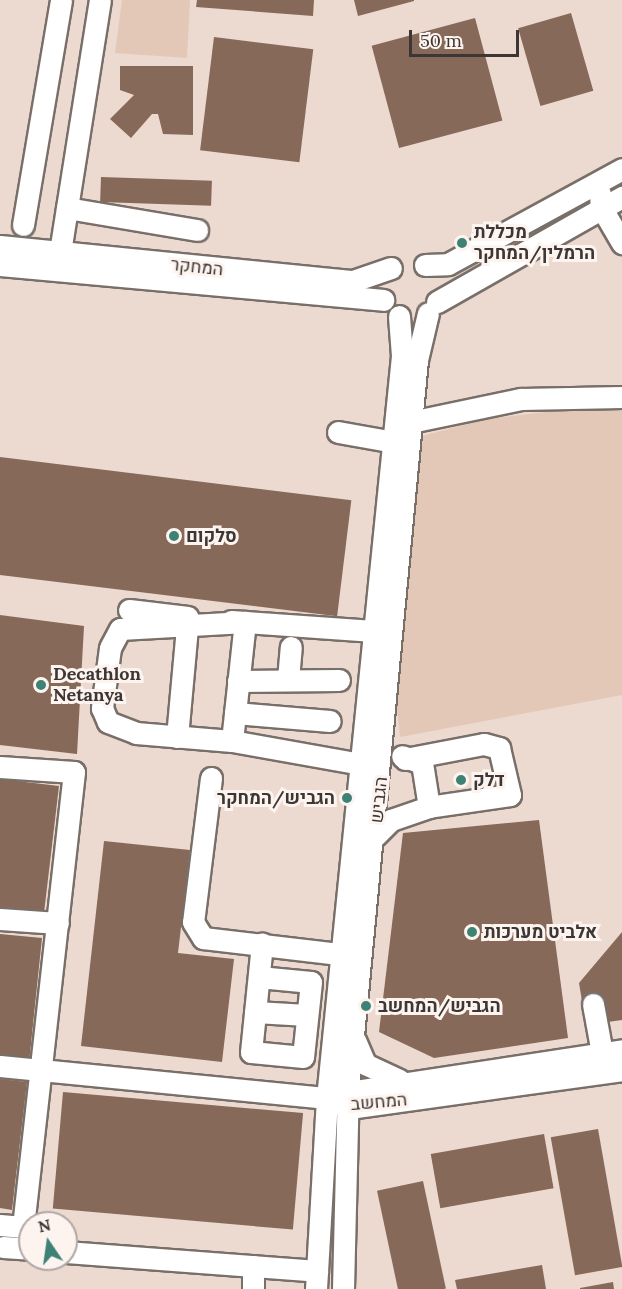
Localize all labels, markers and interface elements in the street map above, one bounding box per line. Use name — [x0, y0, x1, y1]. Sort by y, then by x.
scale bar — [412, 18, 522, 56]
text: 50 m — [420, 29, 462, 52]
place label: מכללת הרמלין/המחקר — [474, 222, 595, 264]
marker: מכללת הרמלין/המחקר — [455, 236, 469, 250]
street label: המחקר — [170, 253, 224, 281]
place label: סלקום — [186, 525, 237, 547]
marker: סלקום — [167, 529, 181, 543]
place label: Decathlon Netanya — [53, 664, 141, 706]
marker: Decathlon Netanya — [34, 678, 48, 692]
place label: דלק — [473, 769, 505, 791]
marker: דלק — [454, 773, 468, 787]
street label: הגביש — [366, 776, 392, 824]
place label: הגביש/המחקר — [217, 787, 335, 809]
marker: הגביש/המחקר — [340, 791, 354, 805]
place label: אלביט מערכות — [484, 921, 597, 943]
marker: אלביט מערכות — [465, 925, 479, 939]
place label: הגביש/המחשב — [378, 995, 501, 1017]
marker: הגביש/המחשב — [359, 999, 373, 1013]
street label: המחשב — [350, 1089, 408, 1115]
north arrow — [18, 1211, 78, 1271]
text: N — [36, 1214, 53, 1237]

